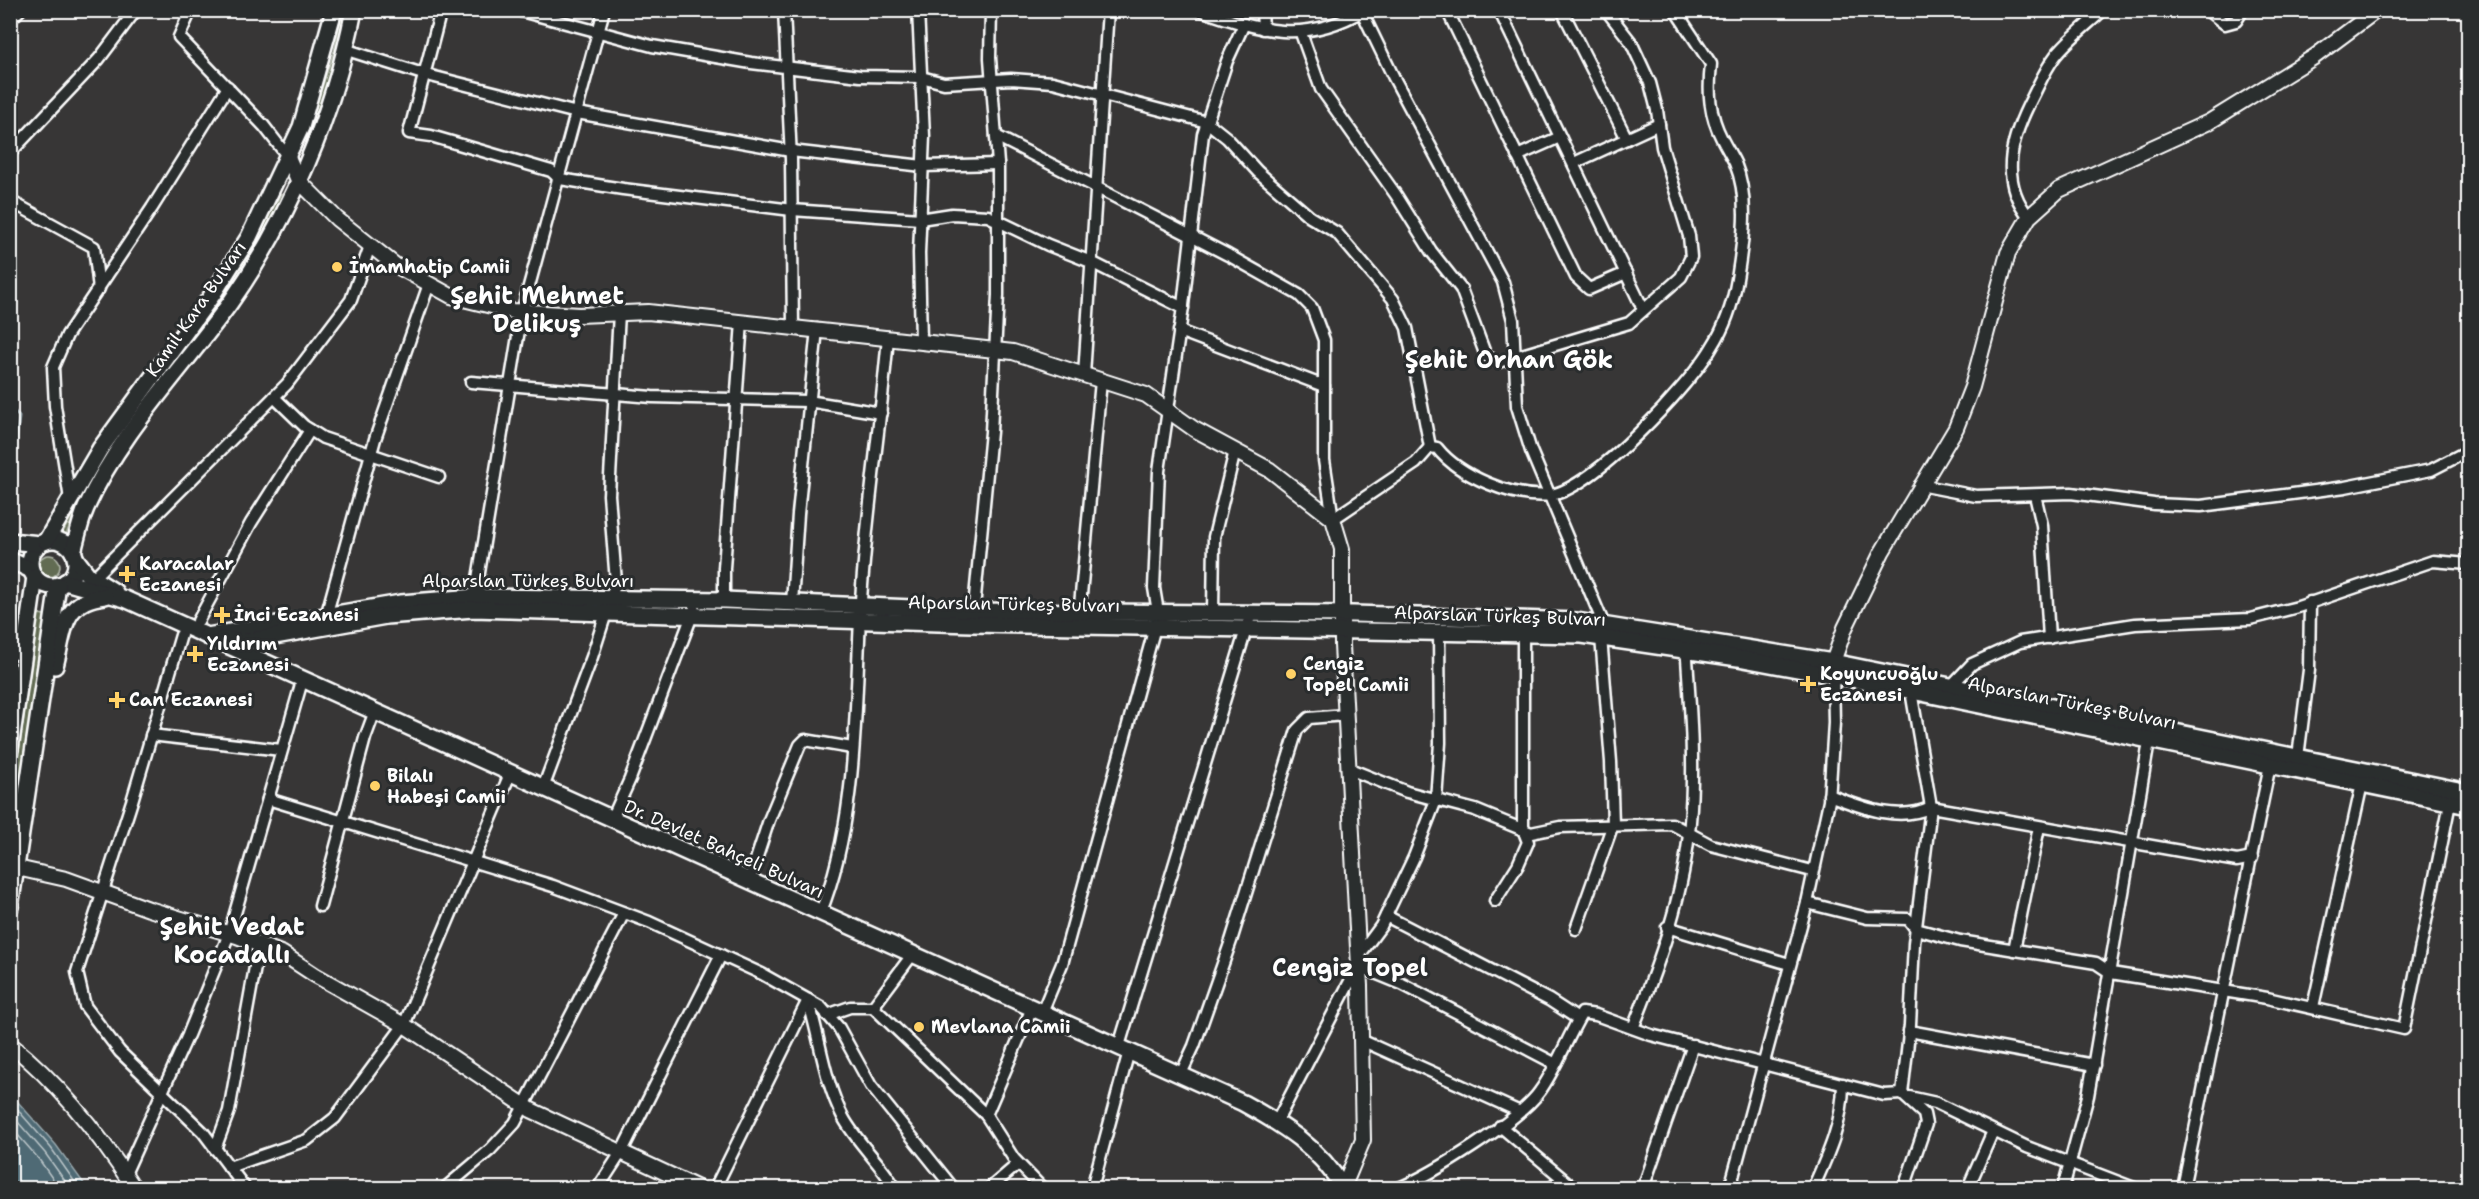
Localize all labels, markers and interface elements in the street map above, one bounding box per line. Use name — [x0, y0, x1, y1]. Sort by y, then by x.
street label: Kamil Kara Bulvarı — [140, 236, 252, 382]
place label: İmamhatip Camii — [349, 255, 510, 279]
marker: İmamhatip Camii — [330, 260, 344, 274]
district label: Şehit Mehmet Delikuş — [450, 280, 624, 340]
district label: Şehit Orhan Gök — [1405, 344, 1613, 376]
place label: Karacalar Eczanesi — [139, 552, 234, 597]
marker: Karacalar Eczanesi — [120, 567, 134, 581]
street label: Alparslan Türkeş Bulvarı — [422, 569, 634, 593]
street label: Alparslan Türkeş Bulvarı — [908, 590, 1120, 618]
street label: Alparslan Türkeş Bulvarı — [1394, 600, 1606, 632]
place label: İnci Eczanesi — [234, 603, 359, 627]
marker: İnci Eczanesi — [215, 608, 229, 622]
place label: Yıldırım Eczanesi — [207, 632, 289, 677]
marker: Yıldırım Eczanesi — [188, 647, 202, 661]
place label: Cengiz Topel Camii — [1303, 652, 1409, 697]
place label: Koyuncuoğlu Eczanesi — [1820, 662, 1938, 707]
marker: Cengiz Topel Camii — [1284, 667, 1298, 681]
street label: Alparslan Türkeş Bulvarı — [1966, 671, 2178, 735]
marker: Koyuncuoğlu Eczanesi — [1801, 677, 1815, 691]
place label: Can Eczanesi — [129, 688, 253, 712]
marker: Can Eczanesi — [110, 693, 124, 707]
place label: Bilalı Habeşi Camii — [387, 764, 506, 809]
marker: Bilalı Habeşi Camii — [368, 779, 382, 793]
street label: Dr. Devlet Bahçeli Bulvarı — [620, 794, 828, 904]
district label: Şehit Vedat Kocadallı — [159, 911, 305, 971]
district label: Cengiz Topel — [1272, 952, 1428, 984]
place label: Mevlana Camii — [931, 1015, 1070, 1039]
marker: Mevlana Camii — [912, 1020, 926, 1034]

